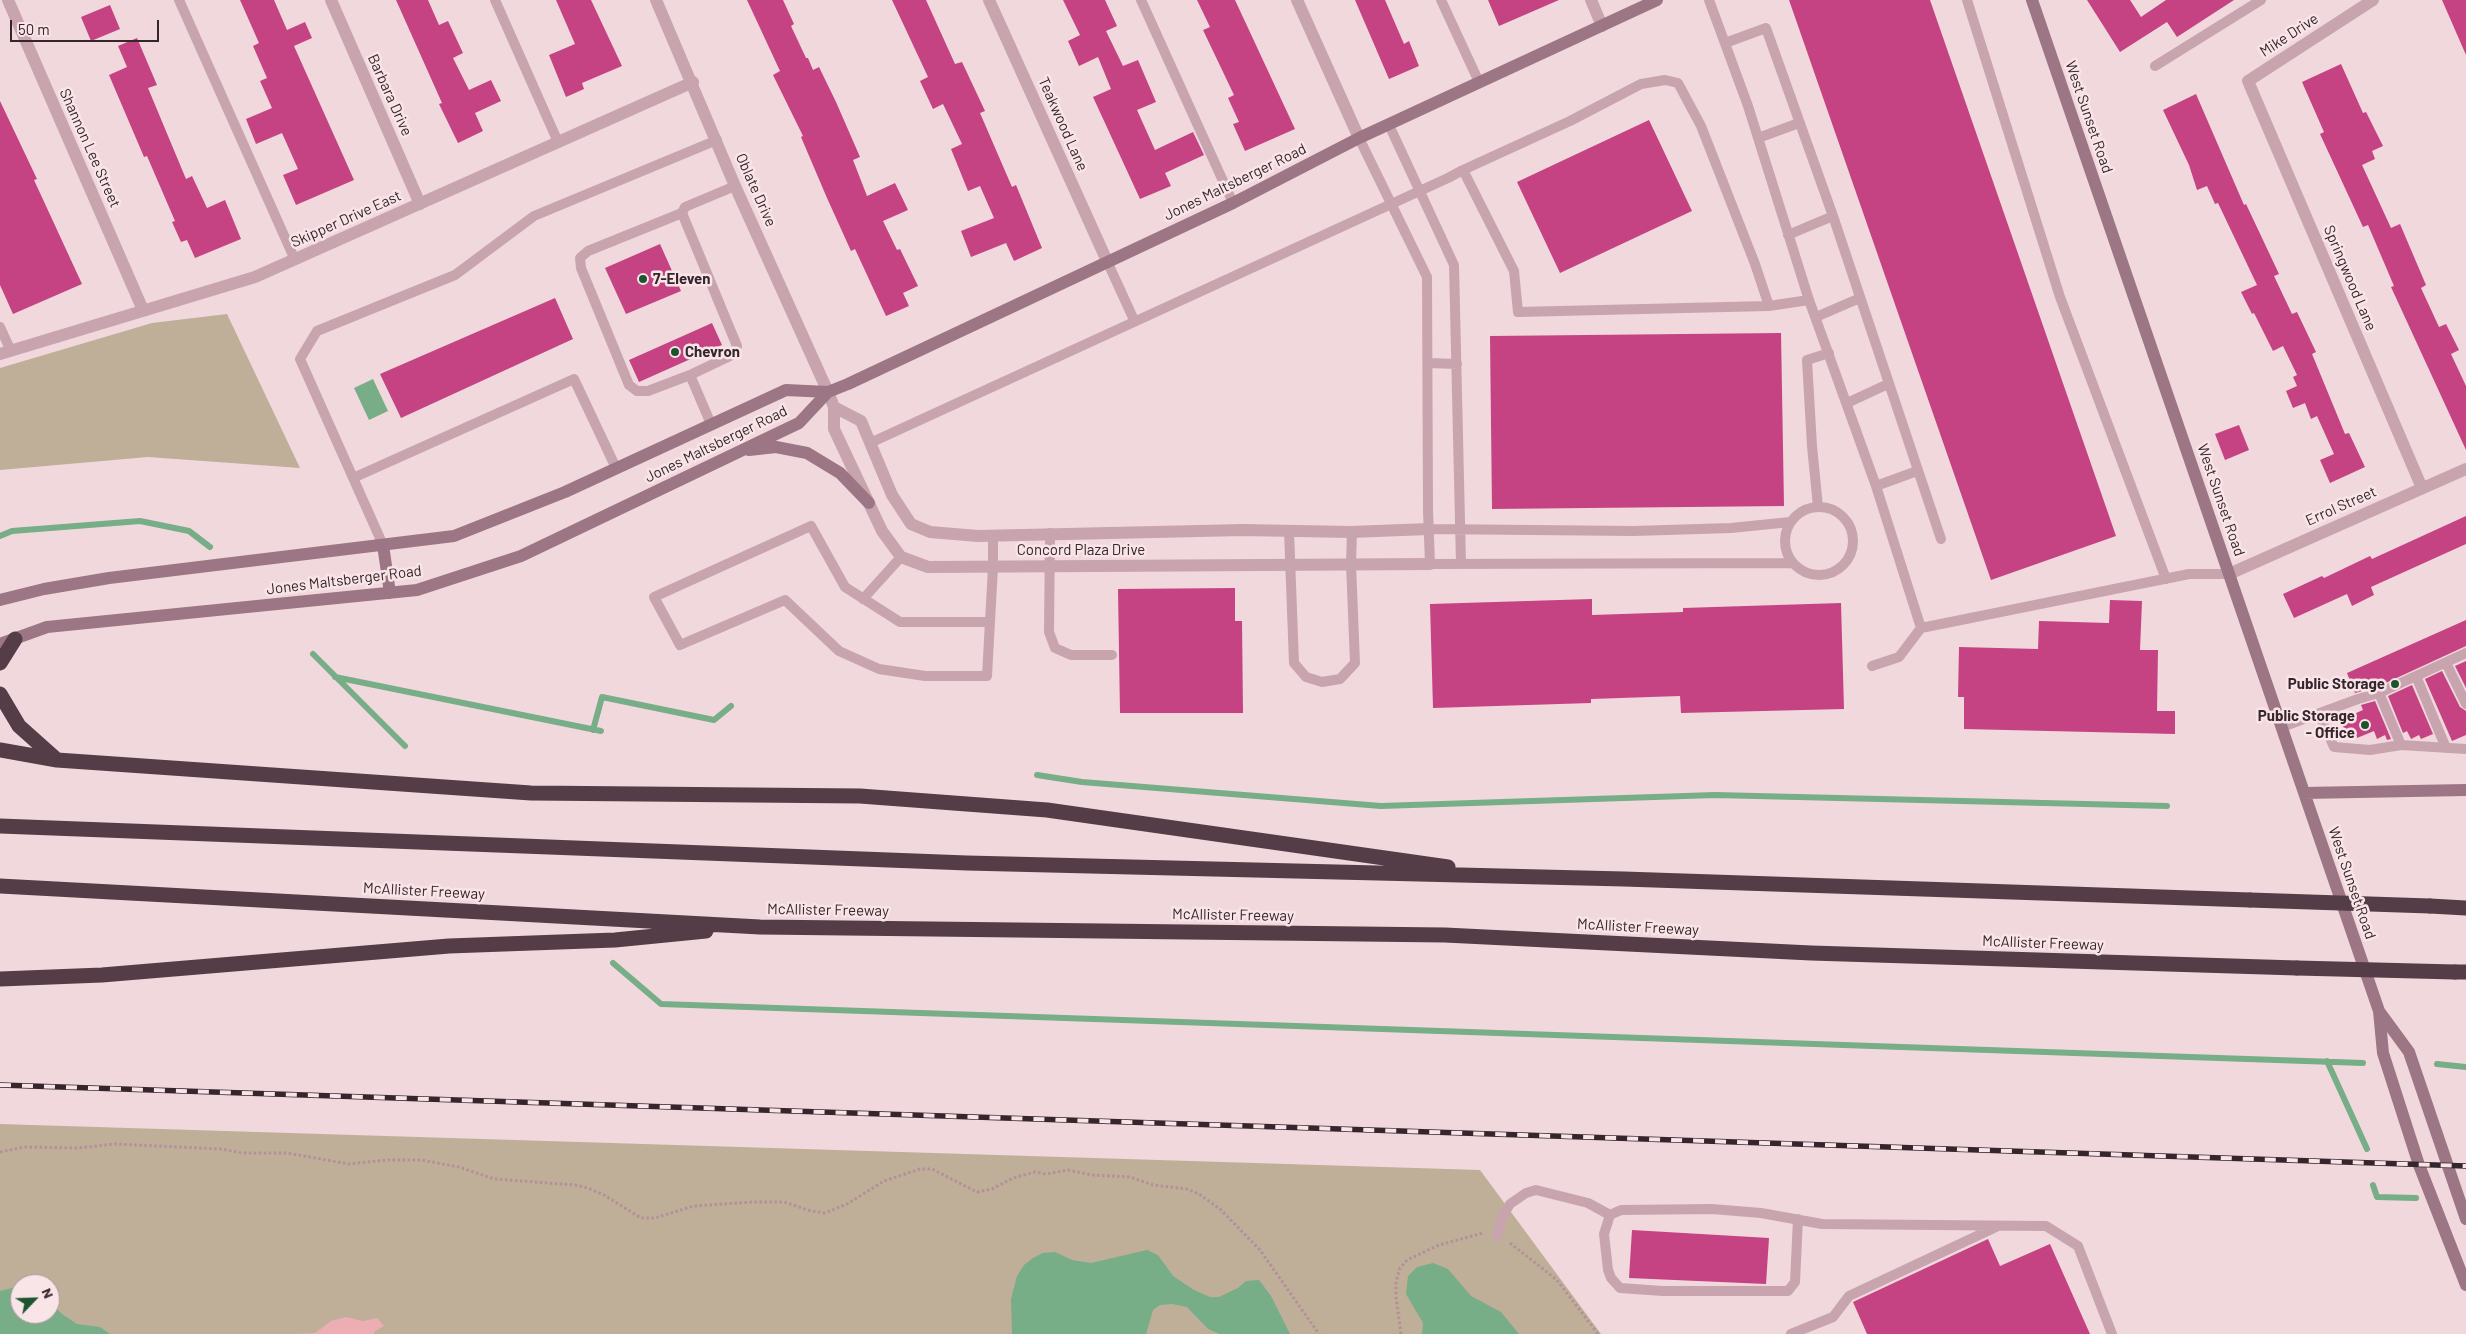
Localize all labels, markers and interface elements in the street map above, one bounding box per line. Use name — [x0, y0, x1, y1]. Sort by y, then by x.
street label: Mike Drive — [2256, 9, 2322, 61]
scale bar — [12, 10, 161, 42]
text: 50 m — [18, 20, 50, 38]
street label: Barbara Drive — [364, 51, 416, 139]
street label: West Sunset Road — [2061, 58, 2117, 176]
street label: Teakwood Lane — [1034, 74, 1092, 174]
street label: Shannon Lee Street — [56, 86, 124, 210]
street label: Jones Maltsberger Road — [1161, 140, 1309, 224]
street label: Oblate Drive — [732, 151, 780, 229]
street label: Skipper Drive East — [288, 187, 404, 251]
street label: Springwood Lane — [2320, 223, 2380, 333]
place label: 7-Eleven — [653, 270, 710, 288]
marker: 7-Eleven — [637, 273, 649, 285]
place label: Chevron — [685, 343, 740, 361]
marker: Chevron — [669, 346, 681, 358]
street label: Jones Maltsberger Road — [642, 402, 790, 486]
street label: West Sunset Road — [2193, 441, 2249, 559]
street label: Errol Street — [2303, 482, 2379, 530]
street label: Concord Plaza Drive — [1017, 541, 1145, 559]
street label: Jones Maltsberger Road — [265, 562, 423, 598]
place label: Public Storage — [2288, 675, 2385, 693]
marker: Public Storage — [2389, 678, 2401, 690]
place label: Public Storage - Office — [2258, 707, 2355, 742]
marker: Public Storage - Office — [2359, 719, 2371, 731]
street label: West Sunset Road — [2324, 824, 2380, 942]
street label: McAllister Freeway — [363, 879, 485, 903]
street label: McAllister Freeway — [767, 900, 889, 920]
street label: McAllister Freeway — [1172, 905, 1294, 925]
street label: McAllister Freeway — [1577, 915, 1699, 939]
street label: McAllister Freeway — [1982, 932, 2104, 954]
north arrow — [10, 1274, 60, 1324]
text: N — [39, 1285, 58, 1301]

